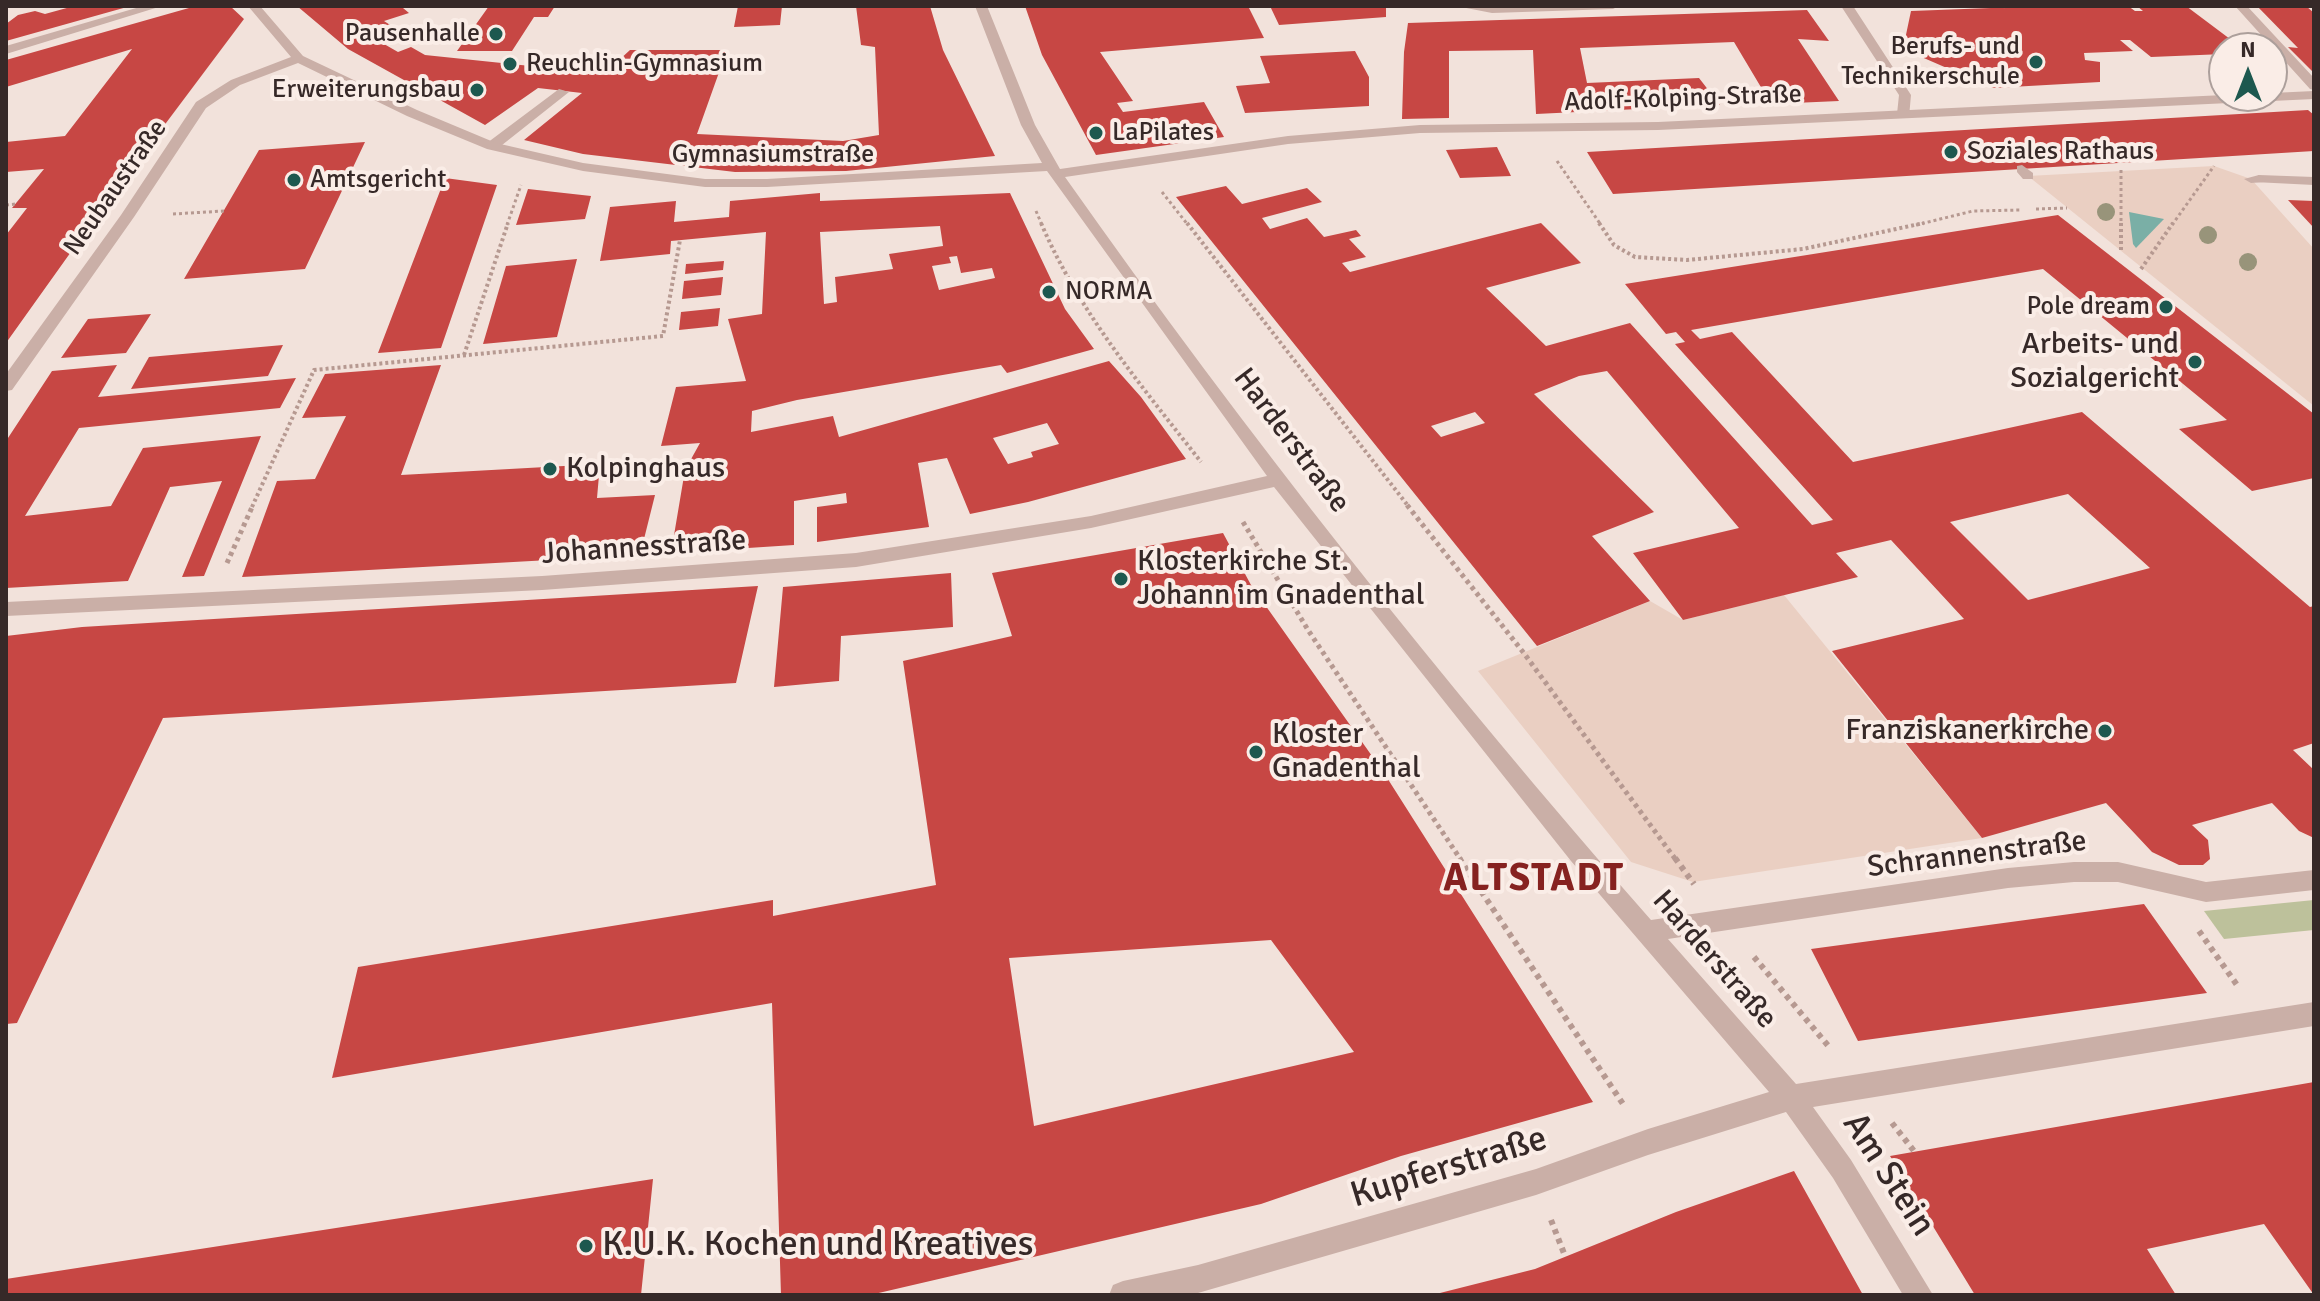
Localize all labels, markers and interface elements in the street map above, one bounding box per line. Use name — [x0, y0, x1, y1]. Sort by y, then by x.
place label: Pausenhalle — [345, 18, 480, 50]
marker: Pausenhalle — [487, 25, 505, 43]
place label: Berufs- und Technikerschule — [1841, 31, 2020, 92]
north arrow — [2208, 32, 2288, 112]
text: N — [2240, 36, 2256, 63]
place label: Reuchlin-Gymnasium — [526, 48, 763, 80]
marker: Berufs- und Technikerschule — [2027, 53, 2045, 71]
marker: Reuchlin-Gymnasium — [501, 55, 519, 73]
place label: Erweiterungsbau — [272, 74, 461, 106]
street label: Adolf-Kolping-Straße — [1564, 79, 1802, 119]
marker: Erweiterungsbau — [468, 81, 486, 99]
street label: Neubaustraße — [58, 114, 174, 262]
place label: LaPilates — [1112, 117, 1214, 149]
marker: LaPilates — [1087, 124, 1105, 142]
place label: Soziales Rathaus — [1967, 136, 2154, 168]
street label: Gymnasiumstraße — [672, 139, 874, 171]
marker: Soziales Rathaus — [1942, 143, 1960, 161]
place label: Amtsgericht — [310, 164, 446, 196]
marker: Amtsgericht — [285, 171, 303, 189]
place label: NORMA — [1065, 276, 1152, 308]
marker: NORMA — [1040, 283, 1058, 301]
place label: Pole dream — [2027, 291, 2150, 323]
marker: Pole dream — [2157, 298, 2175, 316]
place label: Arbeits- und Sozialgericht — [2010, 327, 2179, 398]
marker: Arbeits- und Sozialgericht — [2186, 353, 2204, 371]
street label: Harderstraße — [1225, 362, 1357, 520]
place label: Kolpinghaus — [566, 451, 725, 487]
marker: Kolpinghaus — [541, 460, 559, 478]
street label: Johannesstraße — [541, 523, 747, 573]
place label: Klosterkirche St. Johann im Gnadenthal — [1137, 544, 1424, 614]
marker: Klosterkirche St. Johann im Gnadenthal — [1112, 570, 1130, 588]
place label: Franziskanerkirche — [1845, 713, 2089, 749]
place label: Kloster Gnadenthal — [1272, 717, 1421, 788]
marker: Franziskanerkirche — [2096, 722, 2114, 740]
marker: Kloster Gnadenthal — [1247, 743, 1265, 761]
street label: Schrannenstraße — [1865, 824, 2089, 886]
district label: ALTSTADT — [1443, 857, 1625, 903]
street label: Harderstraße — [1644, 883, 1784, 1037]
street label: Am Stein — [1832, 1105, 1944, 1245]
street label: Kupferstraße — [1346, 1118, 1552, 1218]
place label: K.U.K. Kochen und Kreatives — [602, 1224, 1034, 1268]
marker: K.U.K. Kochen und Kreatives — [577, 1237, 595, 1255]

